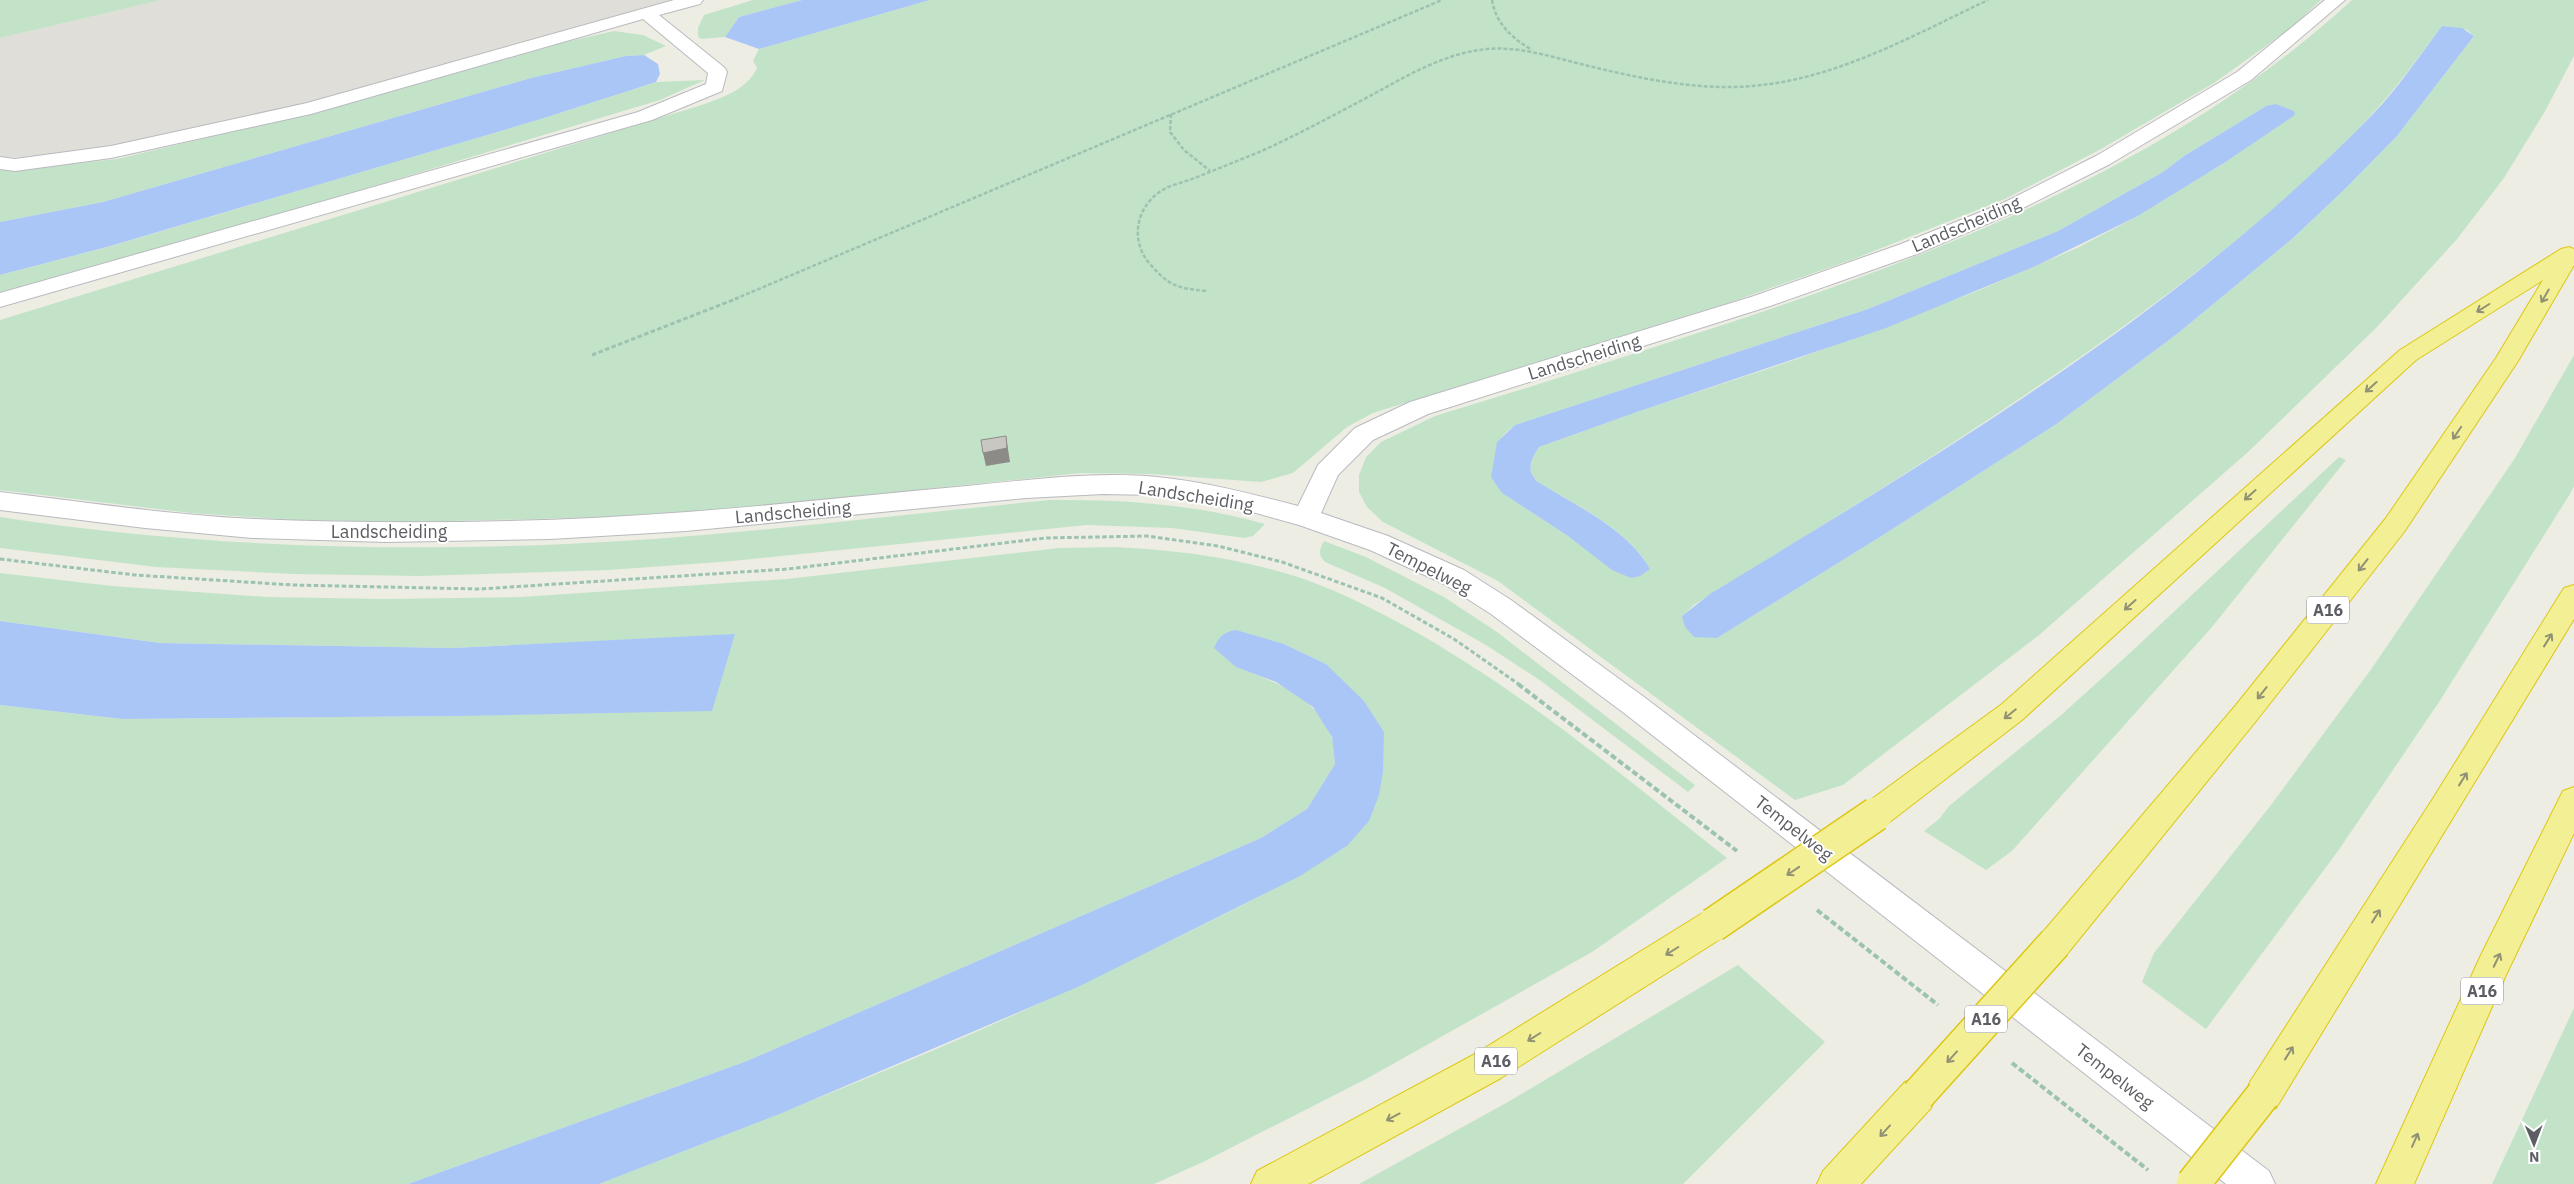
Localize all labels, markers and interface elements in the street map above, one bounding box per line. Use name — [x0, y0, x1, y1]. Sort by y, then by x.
street label: Landscheiding — [1908, 190, 2025, 257]
one-way arrow — [2539, 288, 2549, 302]
one-way arrow — [2477, 303, 2491, 313]
street label: Landscheiding — [1525, 329, 1643, 385]
one-way arrow — [2365, 381, 2378, 393]
one-way arrow — [2452, 426, 2463, 440]
street label: Landscheiding — [1137, 476, 1256, 517]
one-way arrow — [2244, 490, 2257, 501]
street label: Landscheiding — [734, 495, 852, 529]
street label: Landscheiding — [331, 520, 448, 543]
street label: Tempelweg — [1382, 537, 1476, 600]
one-way arrow — [2358, 558, 2369, 571]
road number: A16 — [2307, 596, 2349, 624]
one-way arrow — [2123, 599, 2136, 611]
one-way arrow — [2543, 634, 2553, 648]
one-way arrow — [2257, 686, 2268, 699]
one-way arrow — [2003, 708, 2016, 719]
one-way arrow — [2458, 772, 2468, 786]
street label: Tempelweg — [1750, 790, 1838, 866]
one-way arrow — [1786, 866, 1800, 876]
one-way arrow — [2371, 909, 2381, 923]
one-way arrow — [1666, 947, 1680, 957]
one-way arrow — [2492, 952, 2502, 967]
road number: A16 — [2461, 978, 2503, 1004]
road number: A16 — [1965, 1006, 2007, 1032]
one-way arrow — [1528, 1033, 1542, 1043]
street label: Tempelweg — [2071, 1038, 2159, 1114]
one-way arrow — [2285, 1047, 2295, 1061]
road number: A16 — [1475, 1048, 1517, 1074]
one-way arrow — [1946, 1050, 1958, 1063]
one-way arrow — [1386, 1113, 1401, 1123]
north arrow — [2509, 1119, 2559, 1169]
one-way arrow — [1879, 1124, 1891, 1137]
one-way arrow — [2411, 1133, 2421, 1148]
text: N — [2529, 1148, 2539, 1166]

